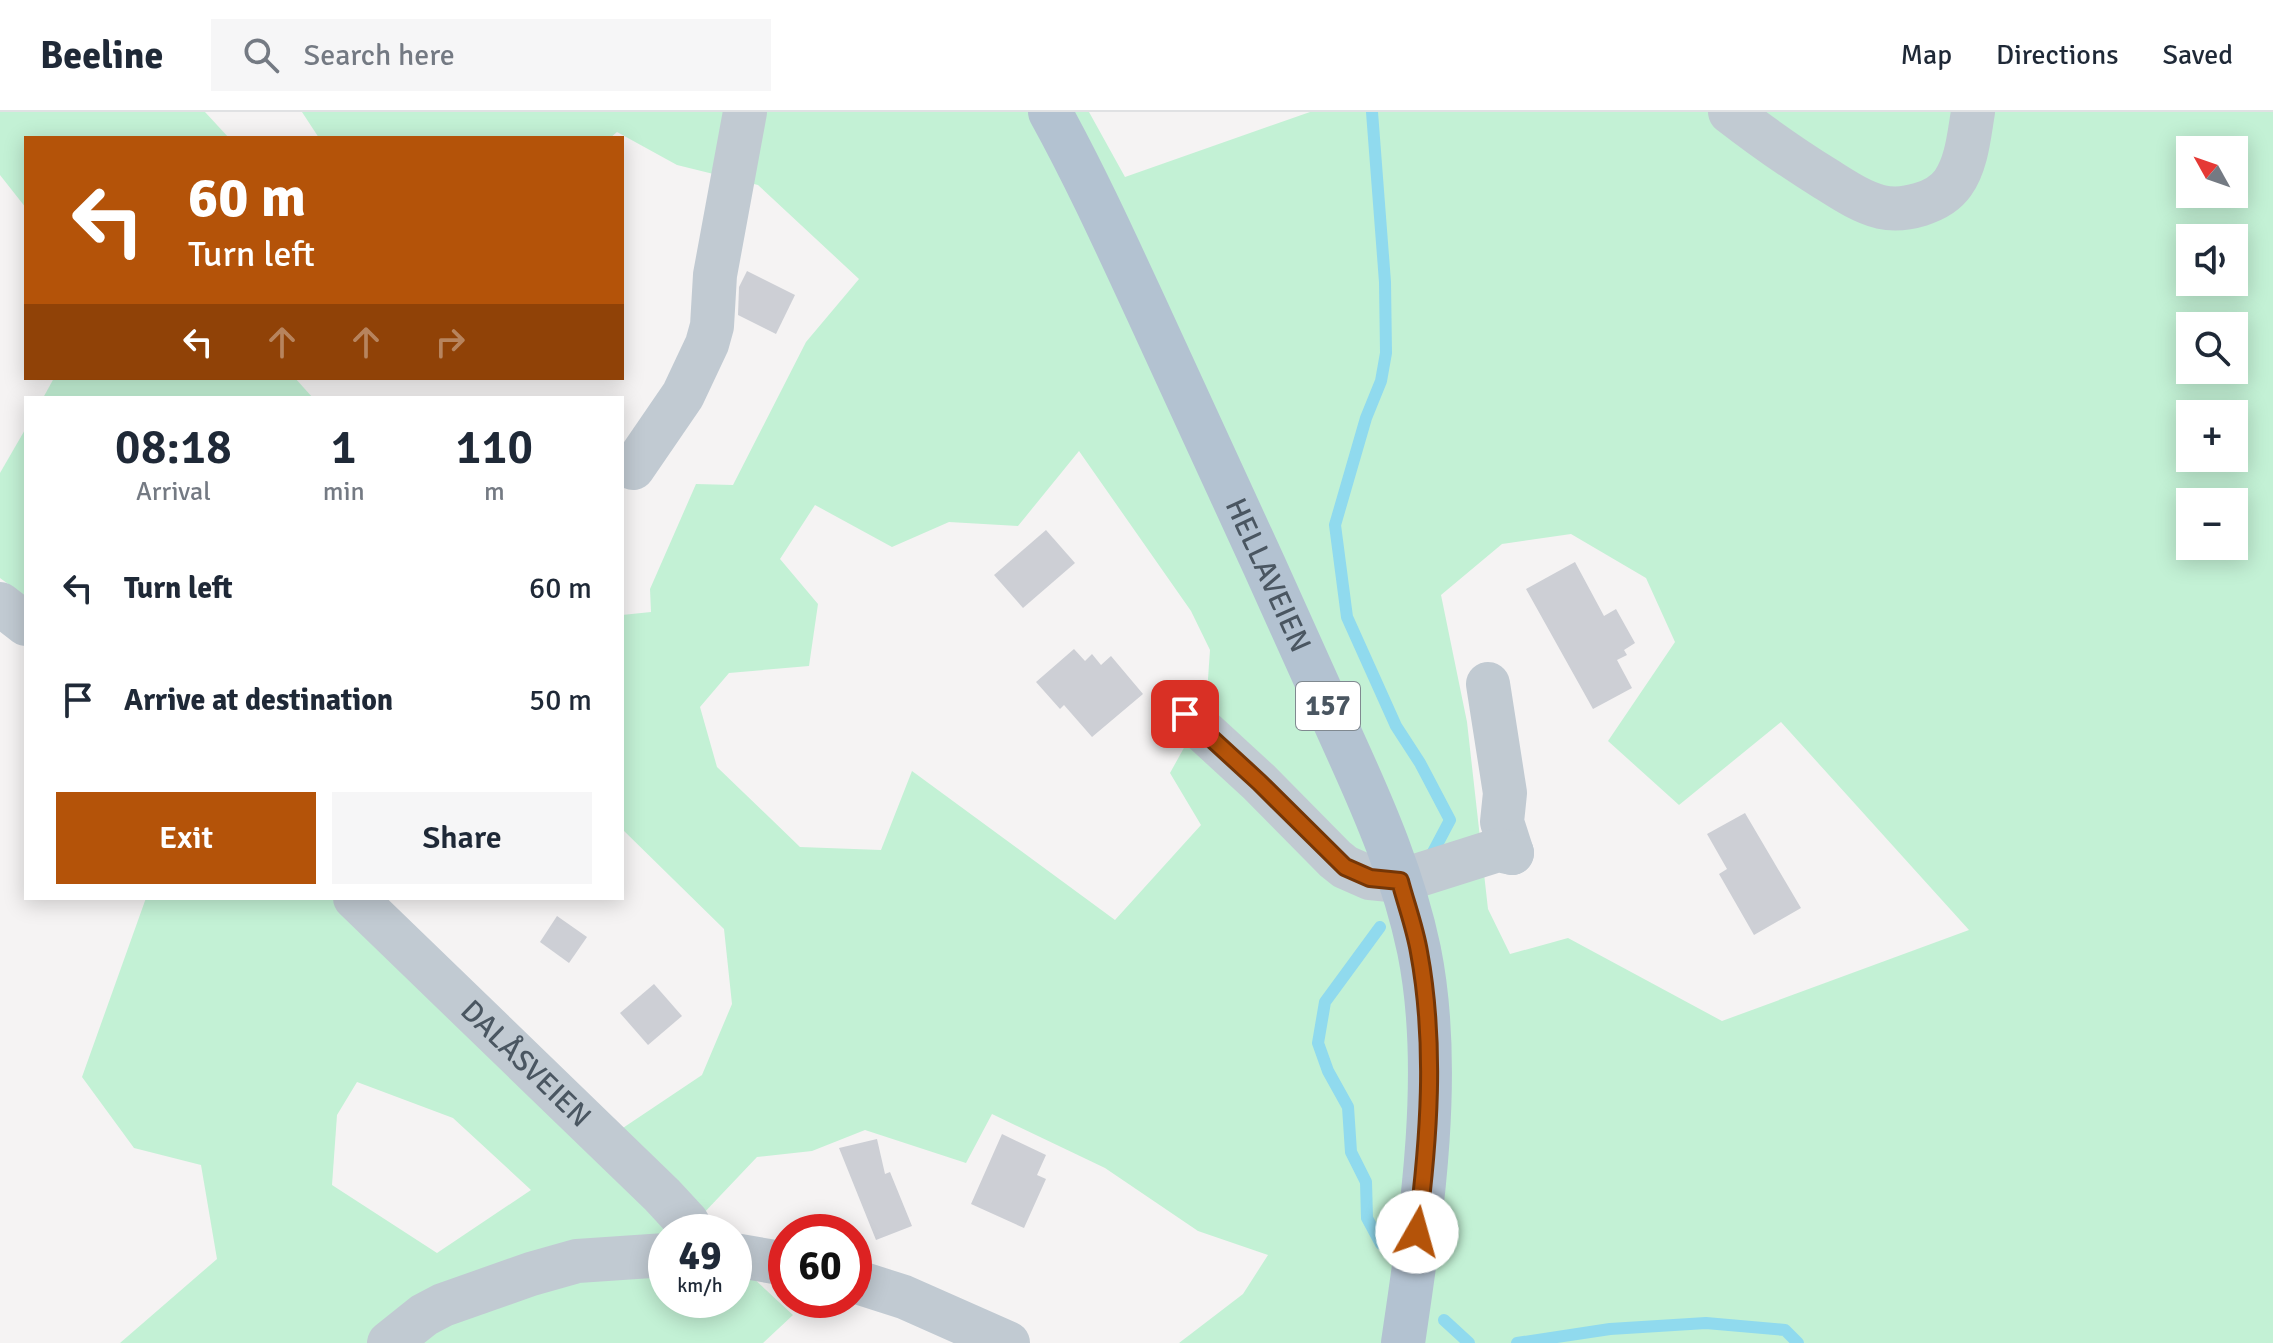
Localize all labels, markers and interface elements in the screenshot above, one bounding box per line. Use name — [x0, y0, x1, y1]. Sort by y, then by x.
search box — [211, 19, 771, 91]
text: Beeline — [40, 32, 163, 79]
icon: search — [239, 33, 283, 77]
text: Search here — [303, 37, 455, 74]
text: Map — [1900, 38, 1952, 72]
text: Directions — [1996, 38, 2118, 72]
text: Saved — [2162, 38, 2233, 72]
north arrow — [2176, 136, 2248, 208]
map controls — [2176, 136, 2248, 560]
text: 60 m — [188, 163, 306, 232]
icon: left — [56, 168, 160, 272]
button: sound — [2176, 224, 2248, 296]
text: Turn left — [188, 232, 315, 277]
button: search — [2176, 312, 2248, 384]
icon: left — [176, 320, 220, 364]
icon: ahead — [260, 320, 304, 364]
icon: ahead — [344, 320, 388, 364]
icon: right — [428, 320, 472, 364]
button: + — [2176, 400, 2248, 472]
text: 08:18 — [115, 418, 232, 477]
text: 1 — [331, 418, 357, 477]
text: 110 — [455, 418, 533, 477]
text: Arrival — [136, 476, 211, 508]
text: min — [323, 476, 365, 508]
text: m — [484, 476, 505, 508]
button: − — [2176, 488, 2248, 560]
street label: HELLAVEIEN — [1217, 492, 1319, 658]
icon: left — [56, 566, 100, 610]
text: Turn left — [124, 570, 233, 607]
text: 60 m — [529, 570, 592, 607]
icon: arrive — [56, 678, 100, 722]
pin — [1151, 680, 1219, 748]
text: Arrive at destination — [124, 682, 393, 719]
text: 50 m — [529, 682, 592, 719]
road number: 157 — [1296, 682, 1360, 730]
icon: arrive — [1163, 692, 1207, 736]
button: Exit — [56, 792, 316, 884]
button: Share — [332, 792, 592, 884]
street label: DALÅSVEIEN — [453, 992, 599, 1135]
position arrow — [1375, 1190, 1459, 1274]
speed limit sign: 60 — [768, 1214, 872, 1318]
text: 49 — [678, 1231, 722, 1281]
text: km/h — [677, 1273, 723, 1298]

